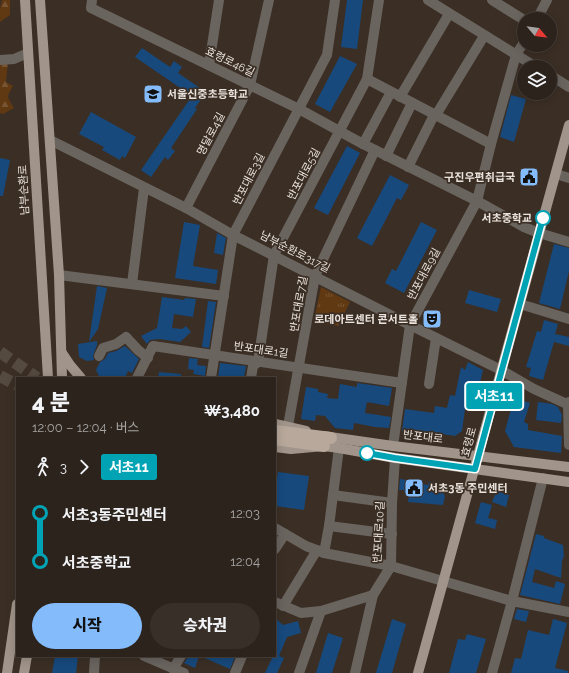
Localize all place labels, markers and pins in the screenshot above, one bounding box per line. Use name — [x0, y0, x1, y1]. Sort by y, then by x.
school or university icon: 서울신중초등학교 — [142, 83, 164, 105]
place label: 서울신중초등학교 — [167, 88, 248, 101]
public building icon: 구진우편취급국 — [518, 166, 540, 188]
place label: 구진우편취급국 — [444, 171, 515, 184]
marker: 서초중학교 — [535, 210, 551, 226]
place label: 서초중학교 — [481, 212, 532, 225]
theatre icon: 로데아트센터 콘서트홀 — [421, 308, 443, 330]
place label: 로데아트센터 콘서트홀 — [314, 313, 418, 326]
unlabelled marker — [359, 445, 375, 461]
public building icon: 서초3동 주민센터 — [403, 477, 425, 499]
place label: 서초3동 주민센터 — [428, 482, 508, 495]

